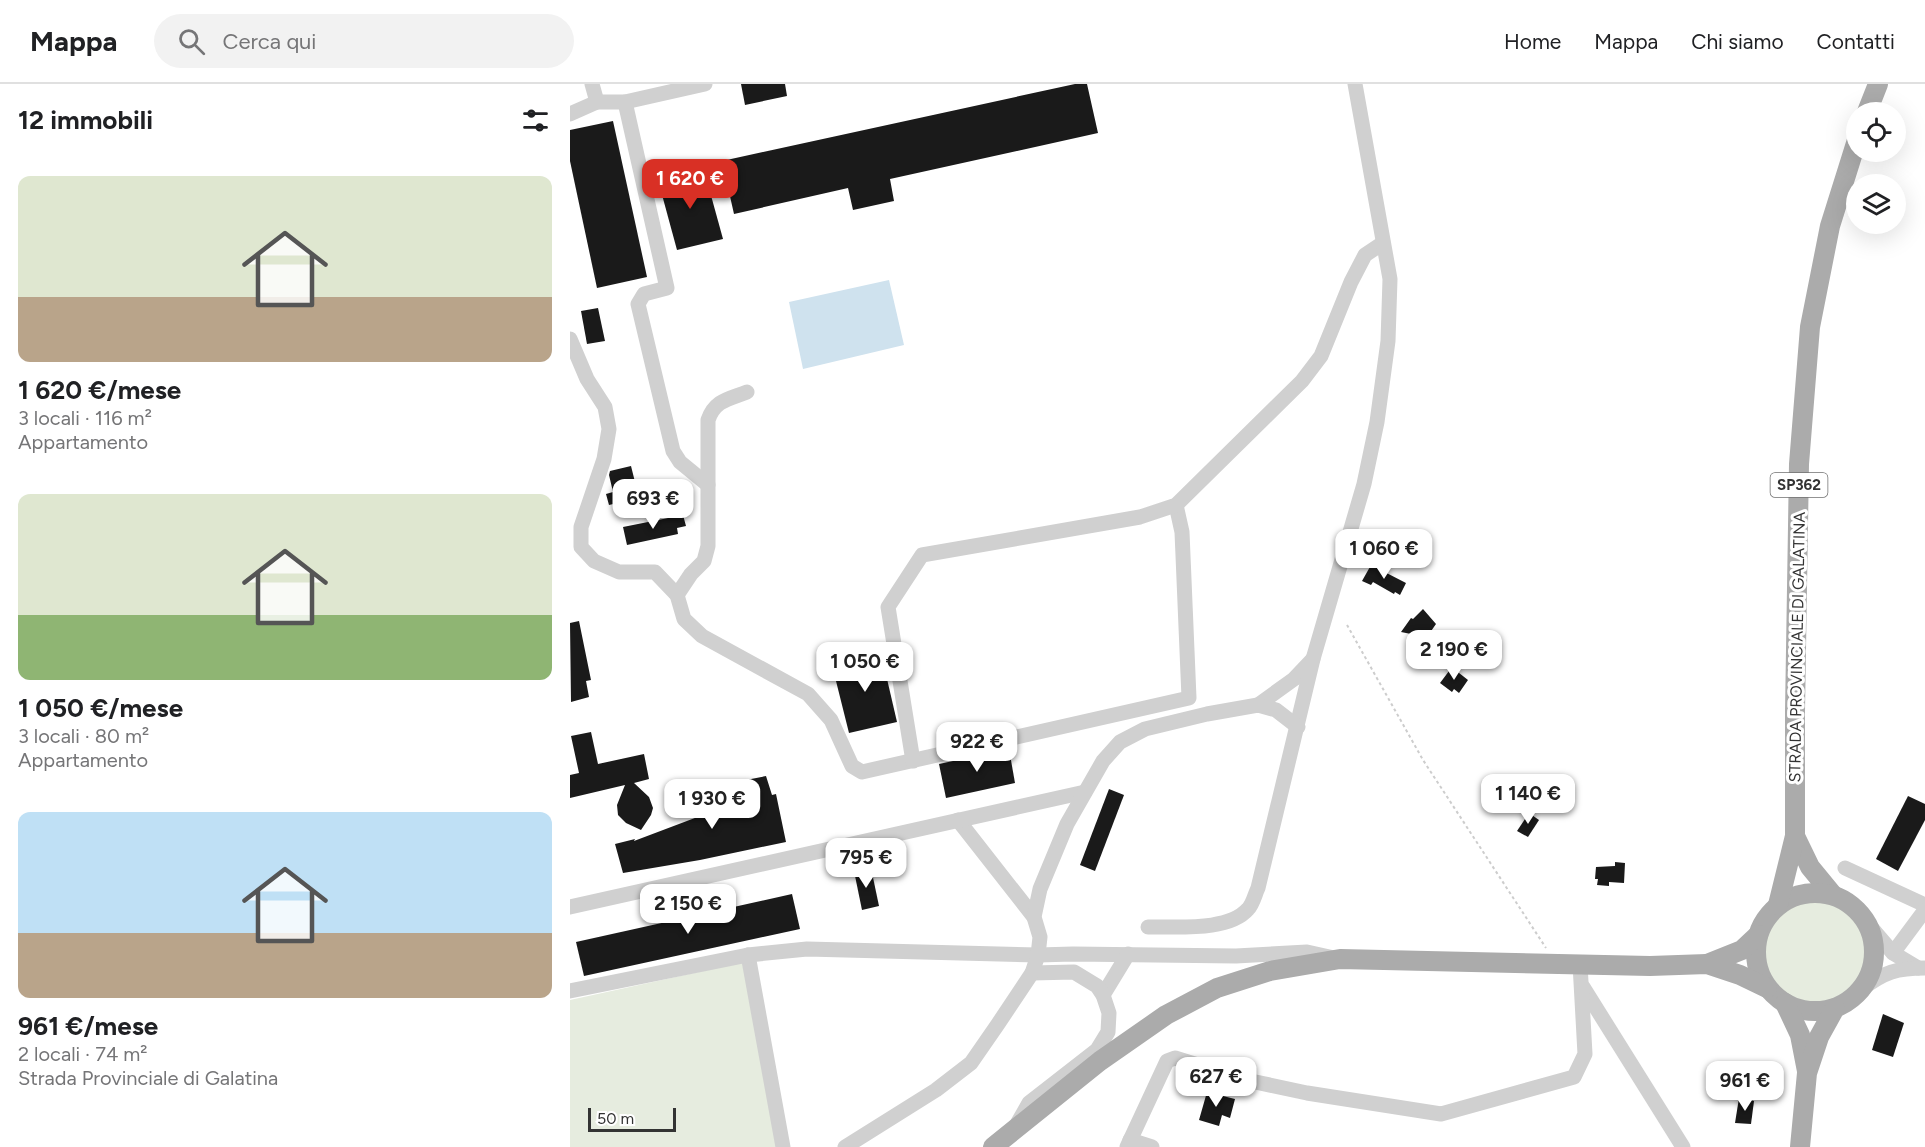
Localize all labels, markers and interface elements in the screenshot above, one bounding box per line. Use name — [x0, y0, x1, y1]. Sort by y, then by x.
search box — [154, 14, 574, 68]
text: Mappa — [30, 24, 118, 58]
icon: search — [175, 25, 208, 58]
text: Cerca qui — [223, 28, 316, 55]
text: Home — [1504, 29, 1561, 54]
text: Mappa — [1594, 29, 1658, 54]
text: Chi siamo — [1691, 29, 1784, 54]
text: Contatti — [1817, 29, 1895, 54]
map controls — [1846, 102, 1906, 234]
button: locate — [1846, 102, 1906, 162]
text: 12 immobili — [18, 104, 153, 136]
icon: filters — [519, 104, 552, 137]
pin: 1 620 € — [635, 159, 745, 210]
text: 1 620 € — [656, 166, 724, 190]
button: layers — [1846, 174, 1906, 234]
icon: home — [231, 215, 339, 323]
text: 1 620 €/mese — [18, 374, 181, 406]
text: 3 locali · 116 m² — [18, 406, 152, 430]
text: Appartamento — [18, 430, 148, 454]
road number: SP362 — [1770, 473, 1828, 497]
pin: 693 € — [611, 479, 695, 530]
text: 693 € — [627, 486, 679, 510]
street label: STRADA PROVINCIALE DI GALATINA — [1785, 511, 1809, 782]
pin: 1 060 € — [1329, 529, 1439, 580]
icon: home — [231, 533, 339, 641]
text: 1 060 € — [1349, 536, 1419, 560]
pin: 2 190 € — [1399, 630, 1509, 681]
text: 2 190 € — [1420, 637, 1488, 661]
pin: 1 050 € — [810, 642, 920, 693]
text: 1 050 € — [830, 649, 900, 673]
text: 1 050 €/mese — [18, 692, 183, 724]
pin: 922 € — [935, 722, 1019, 773]
text: 3 locali · 80 m² — [18, 724, 149, 748]
text: 922 € — [950, 729, 1004, 753]
text: Appartamento — [18, 748, 148, 772]
pin: 1 140 € — [1473, 774, 1583, 825]
pin: 1 930 € — [657, 779, 767, 830]
text: 1 140 € — [1495, 781, 1561, 805]
text: 1 930 € — [678, 786, 746, 810]
pin: 795 € — [824, 838, 908, 889]
text: 795 € — [840, 845, 893, 869]
icon: home — [231, 851, 339, 959]
pin: 2 150 € — [633, 884, 743, 935]
text: 2 150 € — [654, 891, 722, 915]
text: 961 €/mese — [18, 1010, 158, 1042]
text: 2 locali · 74 m² — [18, 1042, 147, 1066]
pin: 627 € — [1174, 1057, 1258, 1108]
pin: 961 € — [1703, 1061, 1787, 1112]
text: 627 € — [1190, 1064, 1242, 1088]
text: Strada Provinciale di Galatina — [18, 1066, 278, 1090]
text: 961 € — [1720, 1068, 1770, 1092]
scale bar — [588, 1105, 676, 1132]
text: 50 m — [597, 1109, 634, 1128]

